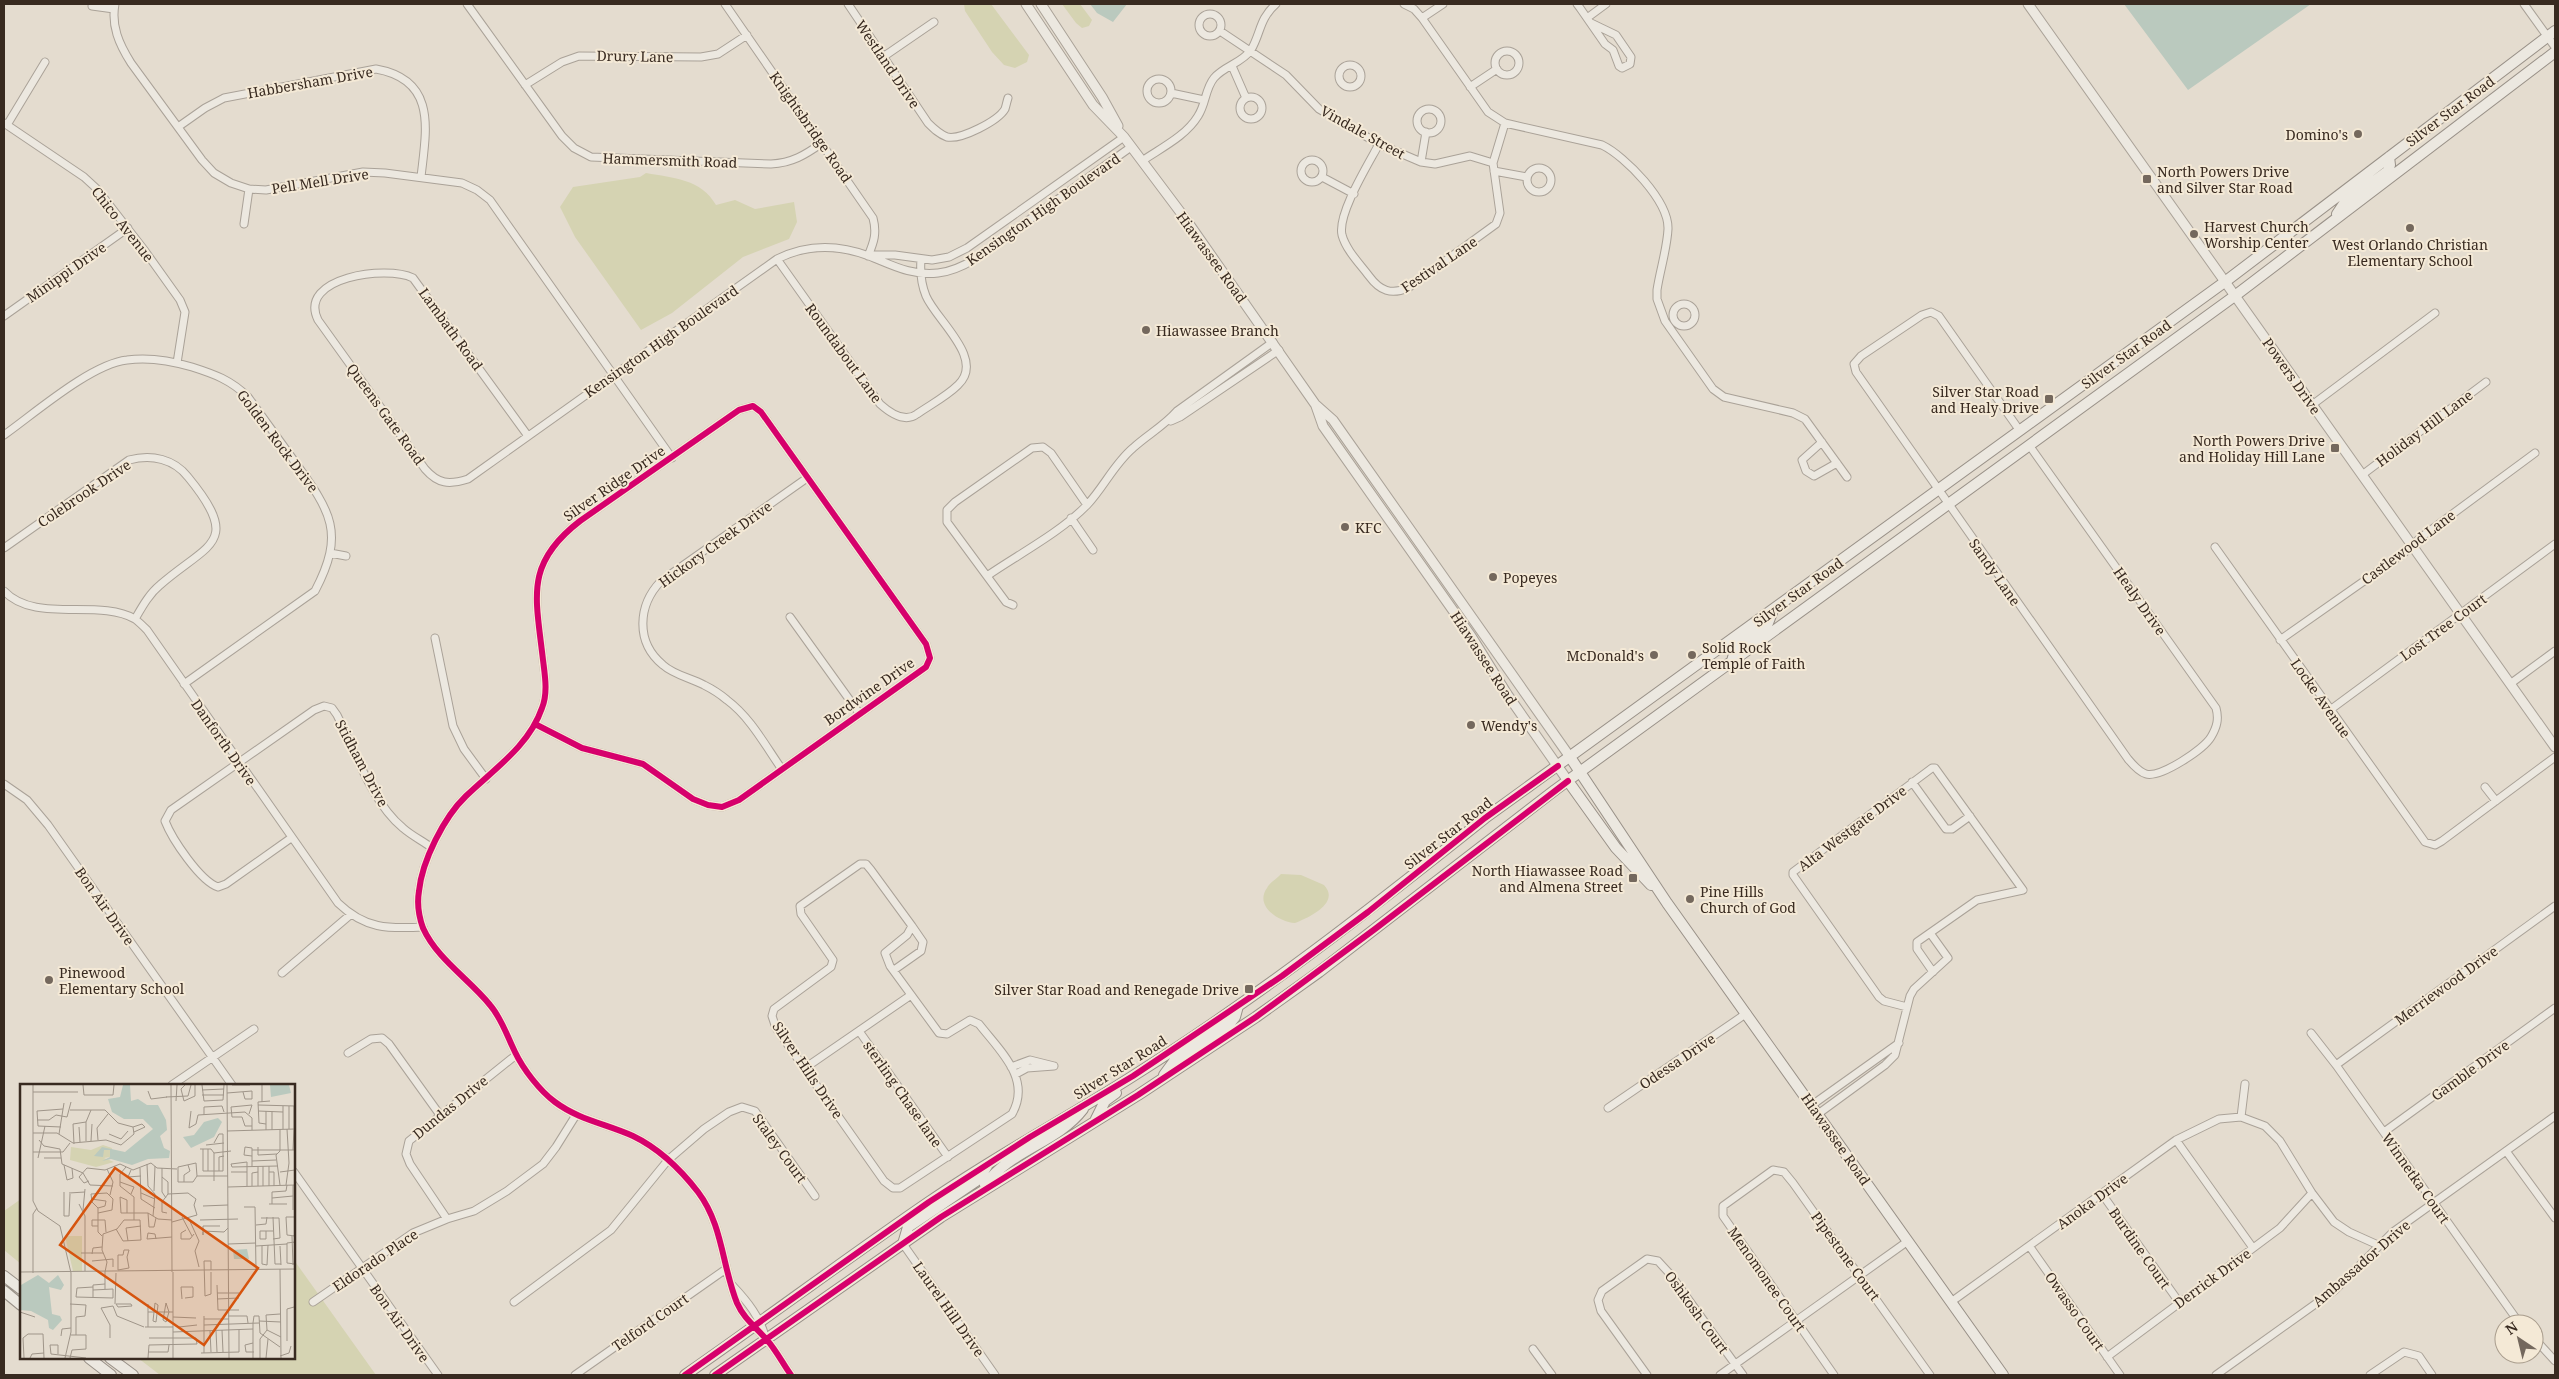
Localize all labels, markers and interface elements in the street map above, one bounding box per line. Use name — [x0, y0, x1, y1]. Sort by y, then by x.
street label: Westland Drive — [851, 16, 925, 112]
street label: Drury Lane — [596, 46, 674, 66]
street label: Habbersham Drive — [246, 62, 374, 102]
street label: Knightsbridge Road — [765, 68, 857, 187]
street label: Silver Star Road — [2402, 71, 2499, 151]
street label: Vindale Street — [1317, 101, 1409, 163]
place label: Domino's — [2286, 125, 2348, 144]
marker: Domino's — [2352, 128, 2364, 140]
street label: Hammersmith Road — [602, 148, 738, 172]
street label: Kensington High Boulevard — [962, 148, 1124, 270]
place label: North Powers Drive and Silver Star Road — [2157, 162, 2293, 197]
street label: Pell Mell Drive — [270, 164, 370, 198]
marker: North Powers Drive and Silver Star Road — [2141, 173, 2153, 185]
street label: Chico Avenue — [88, 182, 158, 266]
street label: Hiawassee Road — [1172, 208, 1252, 307]
place label: Harvest Church Worship Center — [2204, 217, 2309, 252]
marker: West Orlando Christian Elementary School — [2404, 222, 2416, 234]
marker: Harvest Church Worship Center — [2188, 228, 2200, 240]
street label: Festival Lane — [1397, 232, 1481, 296]
place label: West Orlando Christian Elementary School — [2332, 235, 2488, 270]
street label: Minippi Drive — [22, 237, 110, 307]
street label: Kensington High Boulevard — [580, 280, 742, 402]
street label: Lambath Road — [415, 284, 488, 374]
street label: Roundabout Lane — [801, 299, 887, 407]
street label: Silver Star Road — [2077, 315, 2175, 393]
place label: Hiawassee Branch — [1156, 321, 1279, 340]
marker: Hiawassee Branch — [1140, 324, 1152, 336]
street label: Powers Drive — [2259, 334, 2325, 418]
street label: Queens Gate Road — [343, 360, 429, 469]
place label: Silver Star Road and Healy Drive — [1931, 382, 2039, 417]
street label: Holiday Hill Lane — [2372, 385, 2476, 471]
street label: Golden Rock Drive — [233, 386, 323, 496]
marker: Silver Star Road and Healy Drive — [2043, 393, 2055, 405]
place label: North Powers Drive and Holiday Hill Lane — [2179, 431, 2325, 466]
street label: Silver Ridge Drive — [559, 441, 669, 525]
marker: North Powers Drive and Holiday Hill Lane — [2329, 442, 2341, 454]
street label: Colebrook Drive — [34, 455, 134, 531]
street label: Hickory Creek Drive — [655, 497, 775, 591]
street label: Castlewood Lane — [2357, 505, 2459, 589]
place label: KFC — [1355, 518, 1382, 537]
marker: KFC — [1339, 521, 1351, 533]
street label: Sandy Lane — [1965, 535, 2025, 609]
street label: Silver Star Road — [1749, 553, 1847, 631]
street label: Healy Drive — [2109, 563, 2171, 639]
place label: Popeyes — [1503, 568, 1557, 587]
marker: Popeyes — [1487, 571, 1499, 583]
street label: Lost Tree Court — [2396, 589, 2490, 665]
street label: Hiawassee Road — [1447, 607, 1522, 709]
place label: Solid Rock Temple of Faith — [1702, 638, 1806, 673]
place label: McDonald's — [1566, 646, 1644, 665]
marker: McDonald's — [1648, 649, 1660, 661]
marker: Solid Rock Temple of Faith — [1686, 649, 1698, 661]
street label: Bordwine Drive — [820, 653, 918, 729]
street label: Locke Avenue — [2287, 655, 2355, 741]
street label: Danforth Drive — [187, 695, 261, 789]
street label: Stidham Drive — [331, 716, 393, 810]
place label: Wendy's — [1481, 716, 1537, 735]
marker: Wendy's — [1465, 719, 1477, 731]
street label: Alta Westgate Drive — [1794, 781, 1910, 875]
street label: Silver Star Road — [1400, 792, 1496, 873]
place label: North Hiawassee Road and Almena Street — [1472, 861, 1623, 896]
street label: Bon Air Drive — [71, 863, 139, 949]
marker: North Hiawassee Road and Almena Street — [1627, 872, 1639, 884]
place label: Pine Hills Church of God — [1700, 882, 1796, 917]
marker: Pine Hills Church of God — [1684, 893, 1696, 905]
street label: Merriewood Drive — [2391, 941, 2501, 1029]
place label: Pinewood Elementary School — [59, 963, 185, 998]
marker: Pinewood Elementary School — [43, 974, 55, 986]
place label: Silver Star Road and Renegade Drive — [994, 980, 1239, 999]
marker: Silver Star Road and Renegade Drive — [1243, 983, 1255, 995]
street label: Silver Hills Drive — [768, 1018, 848, 1122]
street label: Odessa Drive — [1635, 1029, 1719, 1093]
street label: Silver Star Road — [1070, 1030, 1171, 1103]
street label: Gamble Drive — [2427, 1035, 2513, 1105]
street label: sterling Chase lane — [859, 1037, 947, 1151]
street label: Dundas Drive — [409, 1071, 491, 1143]
inset map — [20, 1084, 295, 1359]
street label: Hiawassee Road — [1797, 1089, 1875, 1189]
street label: Staley Court — [749, 1110, 811, 1186]
street label: Winnetka Court — [2378, 1129, 2454, 1227]
street label: Anoka Drive — [2053, 1169, 2131, 1233]
street label: Burdine Court — [2105, 1204, 2175, 1292]
street label: Pipestone Court — [1807, 1208, 1885, 1304]
street label: Ambassador Drive — [2308, 1215, 2414, 1311]
street label: Menomonee Court — [1724, 1223, 1810, 1335]
street label: Eldorado Place — [329, 1224, 421, 1296]
street label: Derrick Drive — [2170, 1244, 2254, 1312]
street label: Laurel Hill Drive — [909, 1258, 989, 1360]
street label: Oshkosh Court — [1661, 1267, 1733, 1357]
street label: Owasso Court — [2041, 1268, 2109, 1354]
street label: Bon Air Drive — [366, 1280, 434, 1366]
street label: Telford Court — [608, 1289, 692, 1355]
north arrow — [2494, 1314, 2544, 1364]
text: N — [2501, 1317, 2521, 1339]

